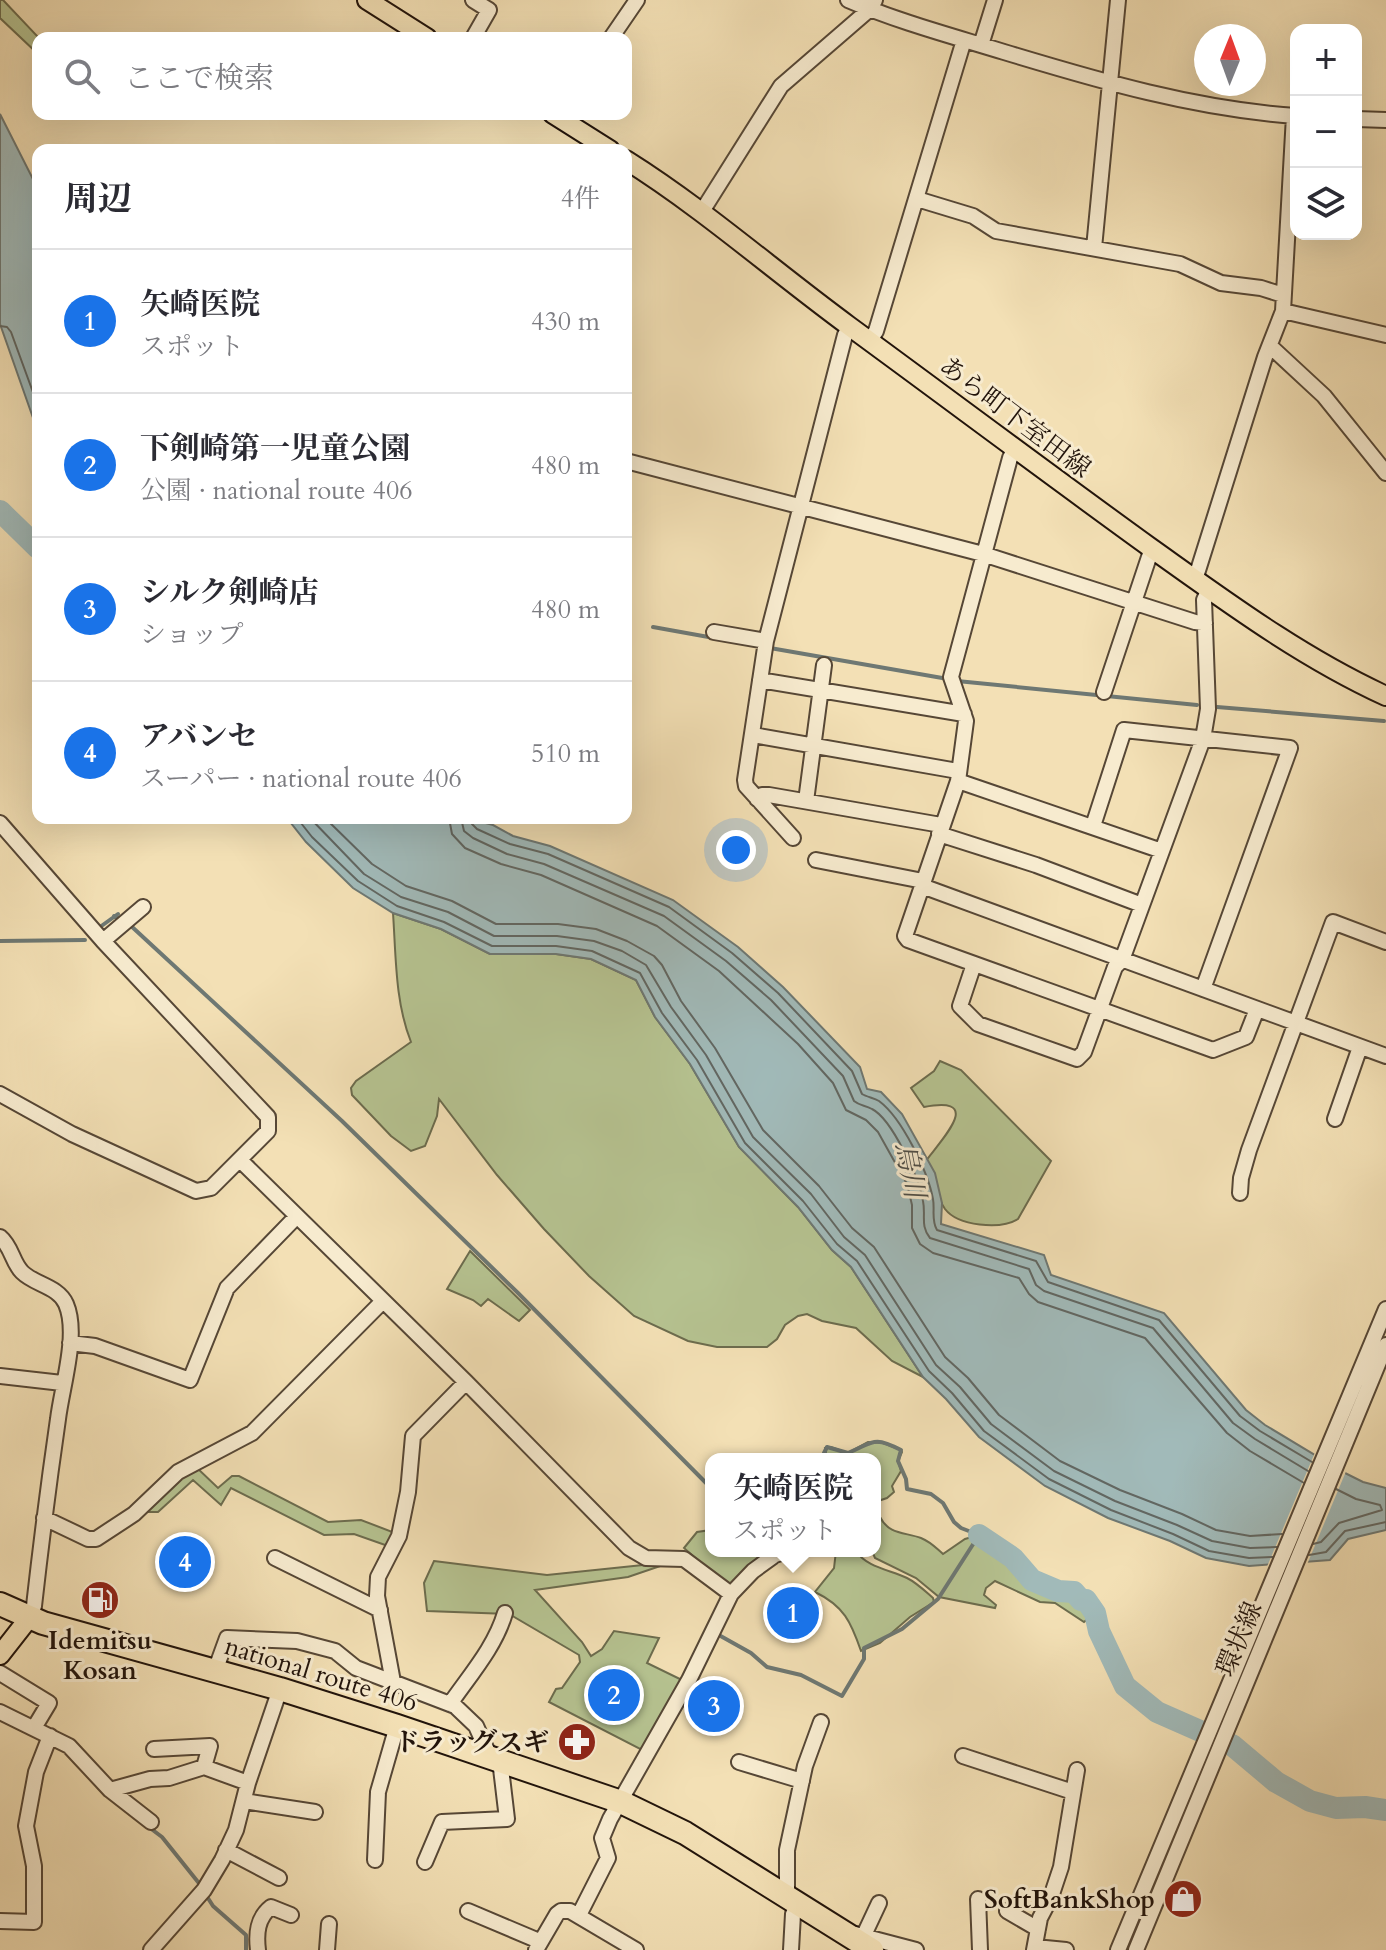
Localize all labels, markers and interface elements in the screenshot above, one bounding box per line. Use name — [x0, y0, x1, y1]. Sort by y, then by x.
north arrow — [1194, 24, 1266, 96]
map controls — [1290, 24, 1362, 240]
button: + — [1290, 24, 1362, 96]
search box — [32, 32, 632, 120]
icon: search — [60, 54, 104, 98]
text: ここで検索 — [124, 58, 274, 99]
button: − — [1290, 96, 1362, 168]
button: layers — [1290, 168, 1362, 240]
text: 周辺 — [64, 176, 132, 222]
text: 4件 — [561, 181, 600, 216]
text: 矢崎医院 — [140, 284, 260, 325]
text: 1 — [83, 304, 97, 339]
text: 430 m — [531, 304, 600, 339]
text: スポット — [140, 329, 244, 364]
street label: あら町下室田線 — [932, 348, 1098, 486]
text: 下剣崎第一児童公園 — [140, 428, 410, 469]
text: 2 — [83, 448, 97, 483]
text: 480 m — [531, 448, 600, 483]
text: 公園 · national route 406 — [140, 473, 413, 508]
text: シルク剣崎店 — [140, 572, 319, 613]
text: 3 — [83, 592, 97, 627]
text: 480 m — [531, 592, 600, 627]
text: ショップ — [140, 617, 243, 652]
text: アバンセ — [140, 716, 258, 757]
text: 4 — [83, 736, 97, 771]
text: 510 m — [531, 736, 600, 771]
text: スーパー · national route 406 — [140, 761, 462, 796]
your location — [716, 830, 756, 870]
water label: 烏川 — [886, 1139, 935, 1204]
popup — [705, 1453, 881, 1557]
text: 矢崎医院 — [733, 1468, 853, 1509]
text: スポット — [733, 1513, 837, 1548]
pin: 4 — [159, 1532, 211, 1592]
fuel station icon: Idemitsu Kosan — [79, 1579, 121, 1621]
pin: 1 — [767, 1583, 819, 1643]
street label: 環状線 — [1208, 1596, 1270, 1682]
place label: Idemitsu Kosan — [48, 1623, 152, 1688]
street label: national route 406 — [220, 1628, 422, 1720]
pin: 2 — [588, 1665, 640, 1725]
pin: 3 — [688, 1676, 740, 1736]
pharmacy icon: ドラッグスギ — [556, 1721, 598, 1763]
place label: ドラッグスギ — [394, 1725, 549, 1760]
shop icon: SoftBankShop — [1162, 1878, 1204, 1920]
place label: SoftBankShop — [984, 1882, 1155, 1917]

